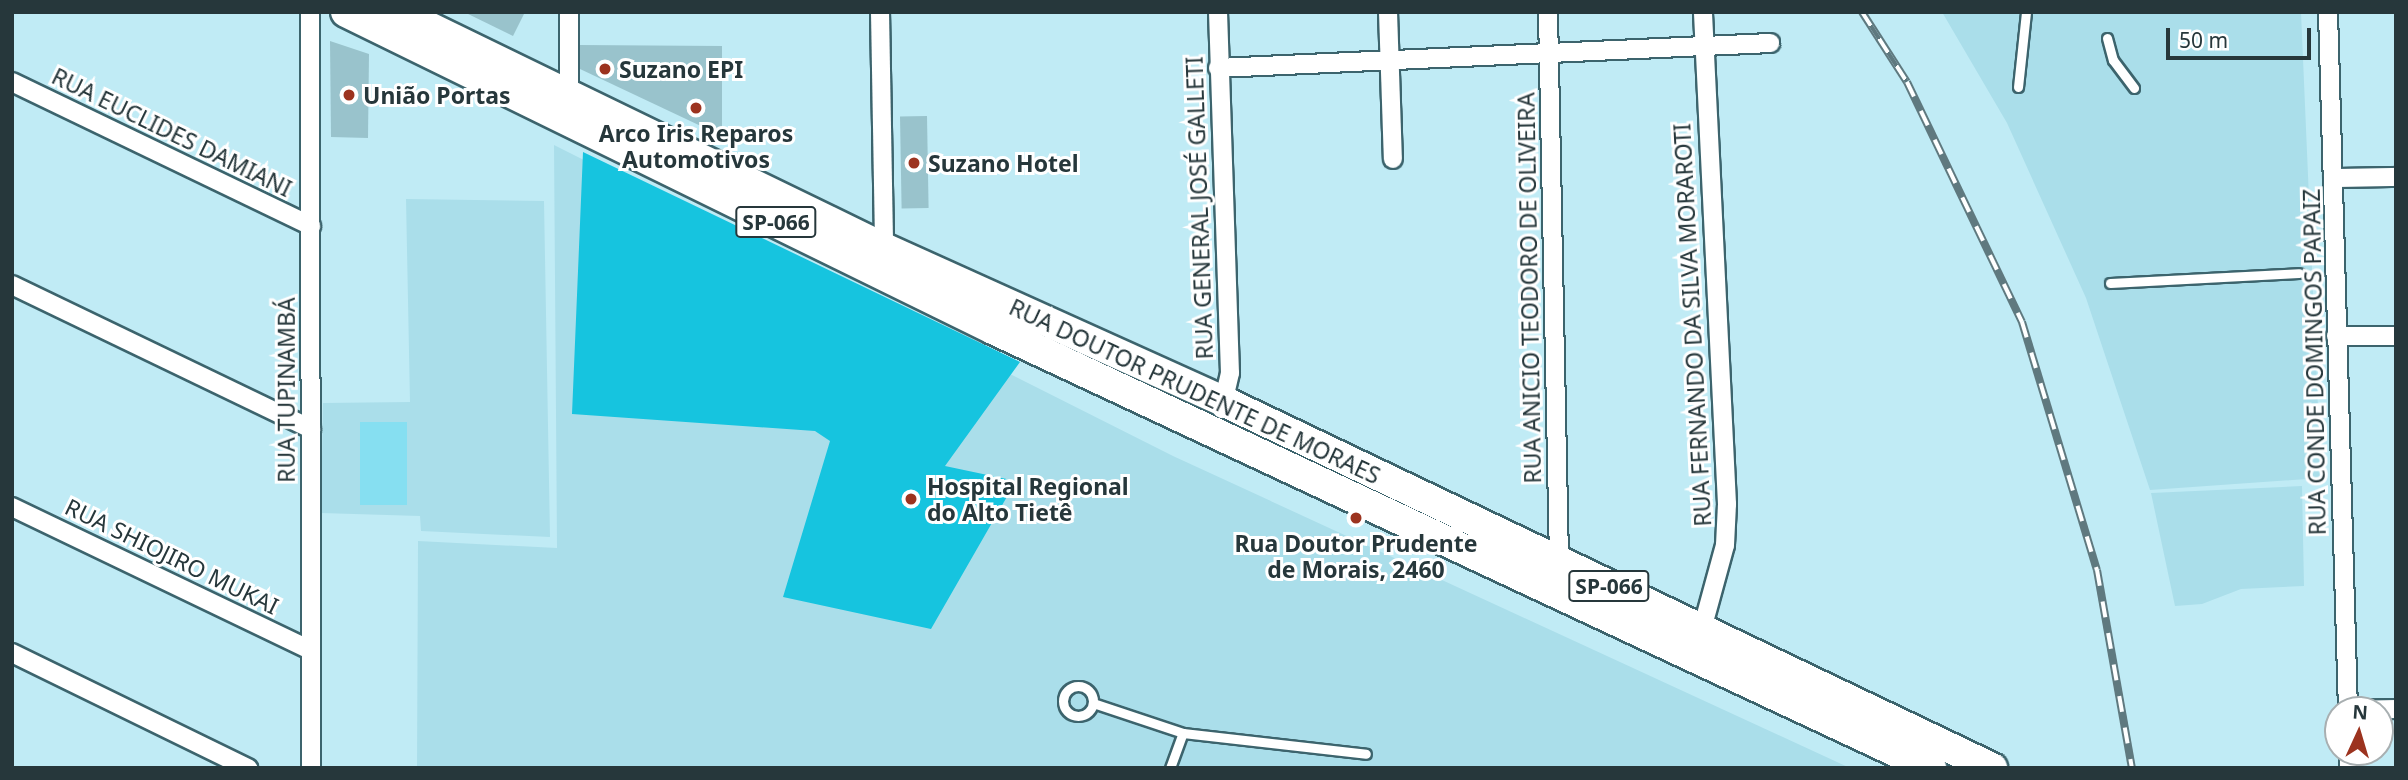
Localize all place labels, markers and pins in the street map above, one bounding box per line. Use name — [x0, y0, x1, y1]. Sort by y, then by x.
place label: Suzano EPI — [619, 55, 743, 83]
marker: Suzano EPI — [597, 61, 613, 77]
place label: União Portas — [363, 81, 511, 109]
marker: União Portas — [341, 87, 357, 103]
marker: Arco Iris Reparos Automotivos — [688, 100, 704, 116]
place label: Arco Iris Reparos Automotivos — [599, 119, 793, 173]
place label: Suzano Hotel — [928, 149, 1079, 177]
marker: Suzano Hotel — [906, 155, 922, 171]
place label: Hospital Regional do Alto Tietê — [927, 472, 1129, 526]
marker: Hospital Regional do Alto Tietê — [901, 489, 921, 509]
marker: Rua Doutor Prudente de Morais, 2460 — [1348, 510, 1364, 526]
place label: Rua Doutor Prudente de Morais, 2460 — [1234, 529, 1478, 583]

